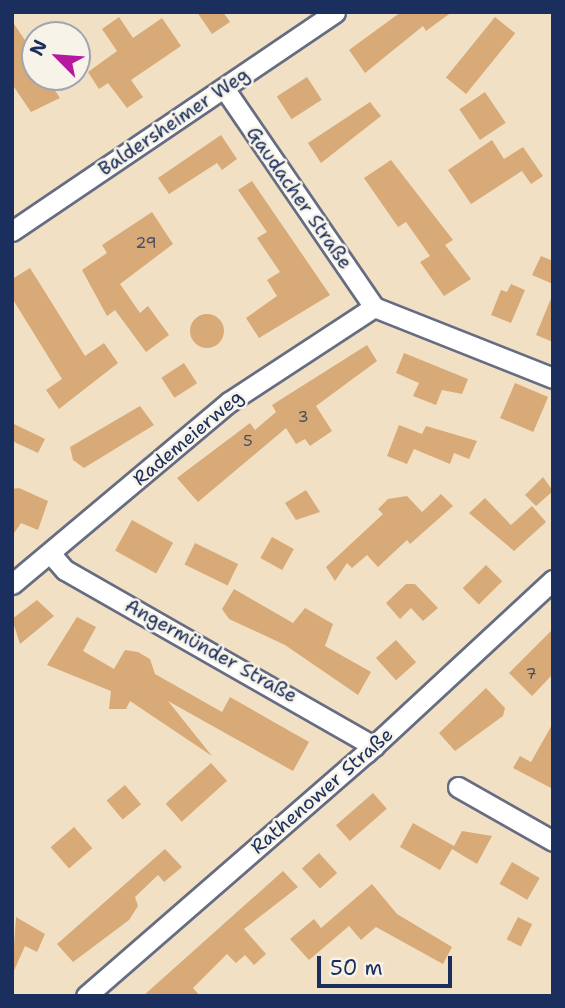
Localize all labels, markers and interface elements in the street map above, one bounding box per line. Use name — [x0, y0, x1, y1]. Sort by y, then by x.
north arrow — [21, 21, 91, 91]
text: N — [24, 36, 53, 60]
street label: Baldersheimer Weg — [94, 63, 254, 181]
street label: Gaudacher Straße — [241, 122, 357, 274]
house number: 29 — [135, 233, 157, 253]
street label: Rademeierweg — [128, 385, 248, 491]
house number: 3 — [297, 407, 309, 427]
house number: 5 — [243, 431, 253, 451]
street label: Angermünder Straße — [121, 594, 301, 708]
house number: 7 — [525, 664, 537, 684]
street label: Rathenower Straße — [246, 723, 398, 859]
scale bar — [320, 942, 455, 986]
text: 50 m — [330, 954, 383, 982]

